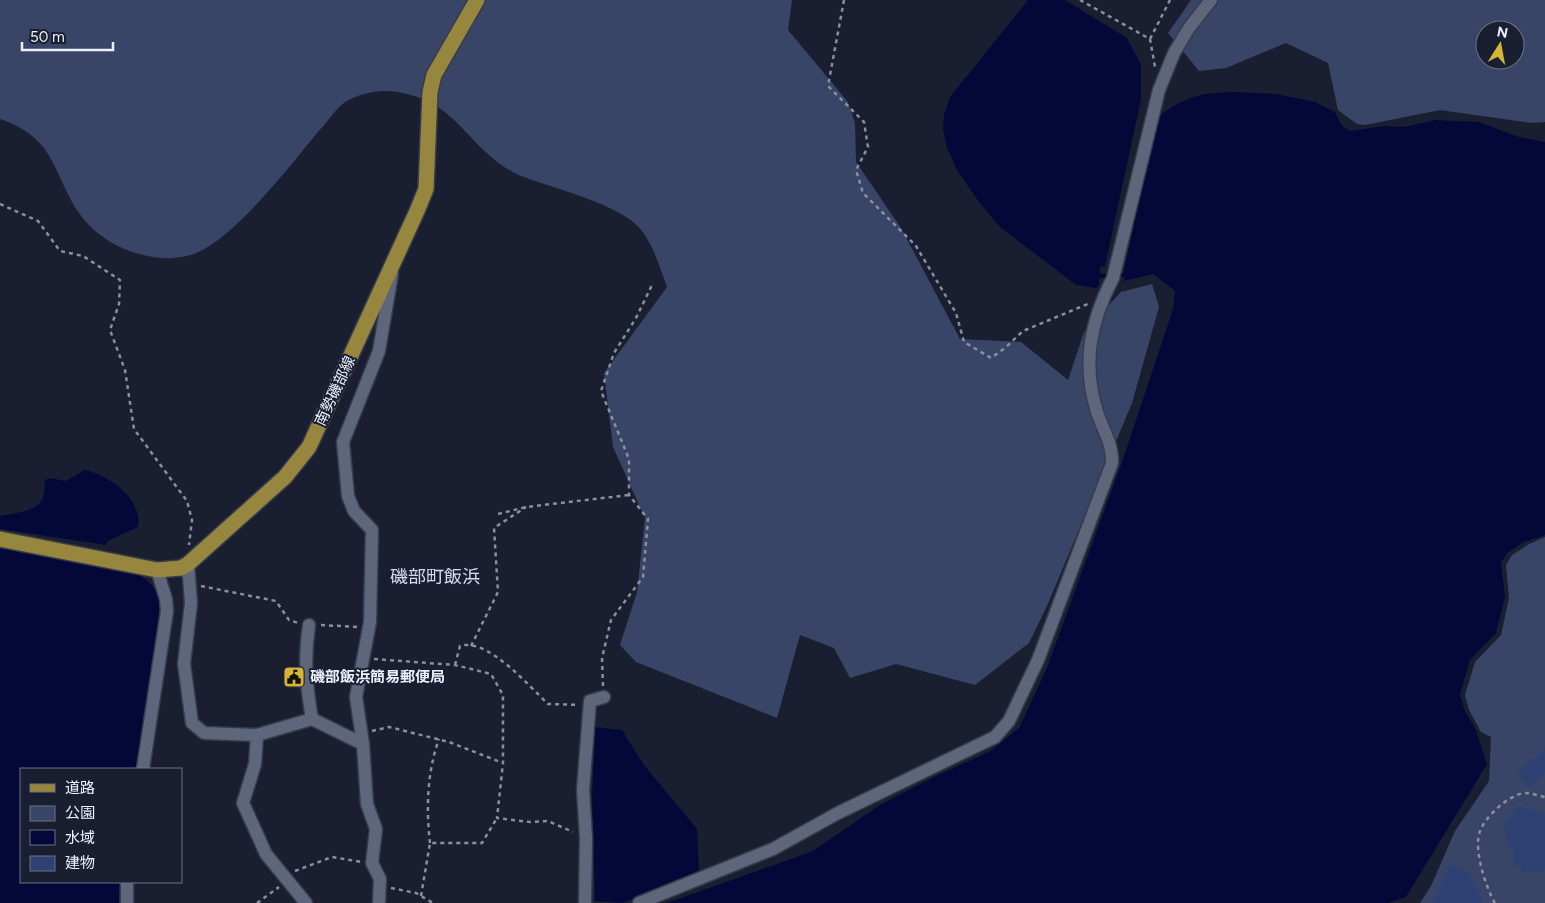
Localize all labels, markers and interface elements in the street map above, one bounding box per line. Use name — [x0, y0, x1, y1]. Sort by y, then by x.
scale bar — [22, 20, 114, 52]
north arrow — [1475, 20, 1525, 70]
text: N — [1495, 23, 1509, 42]
text: 50 m — [30, 28, 65, 46]
street label: 南勢磯部線 — [311, 353, 359, 429]
district label: 磯部町飯浜 — [390, 566, 480, 588]
public building icon: 磯部飯浜簡易郵便局 — [282, 665, 306, 689]
place label: 磯部飯浜簡易郵便局 — [310, 668, 445, 686]
legend — [20, 768, 182, 883]
text: 道路 — [65, 779, 95, 797]
text: 公園 — [65, 804, 95, 822]
text: 水域 — [65, 829, 95, 847]
text: 建物 — [65, 854, 95, 872]

